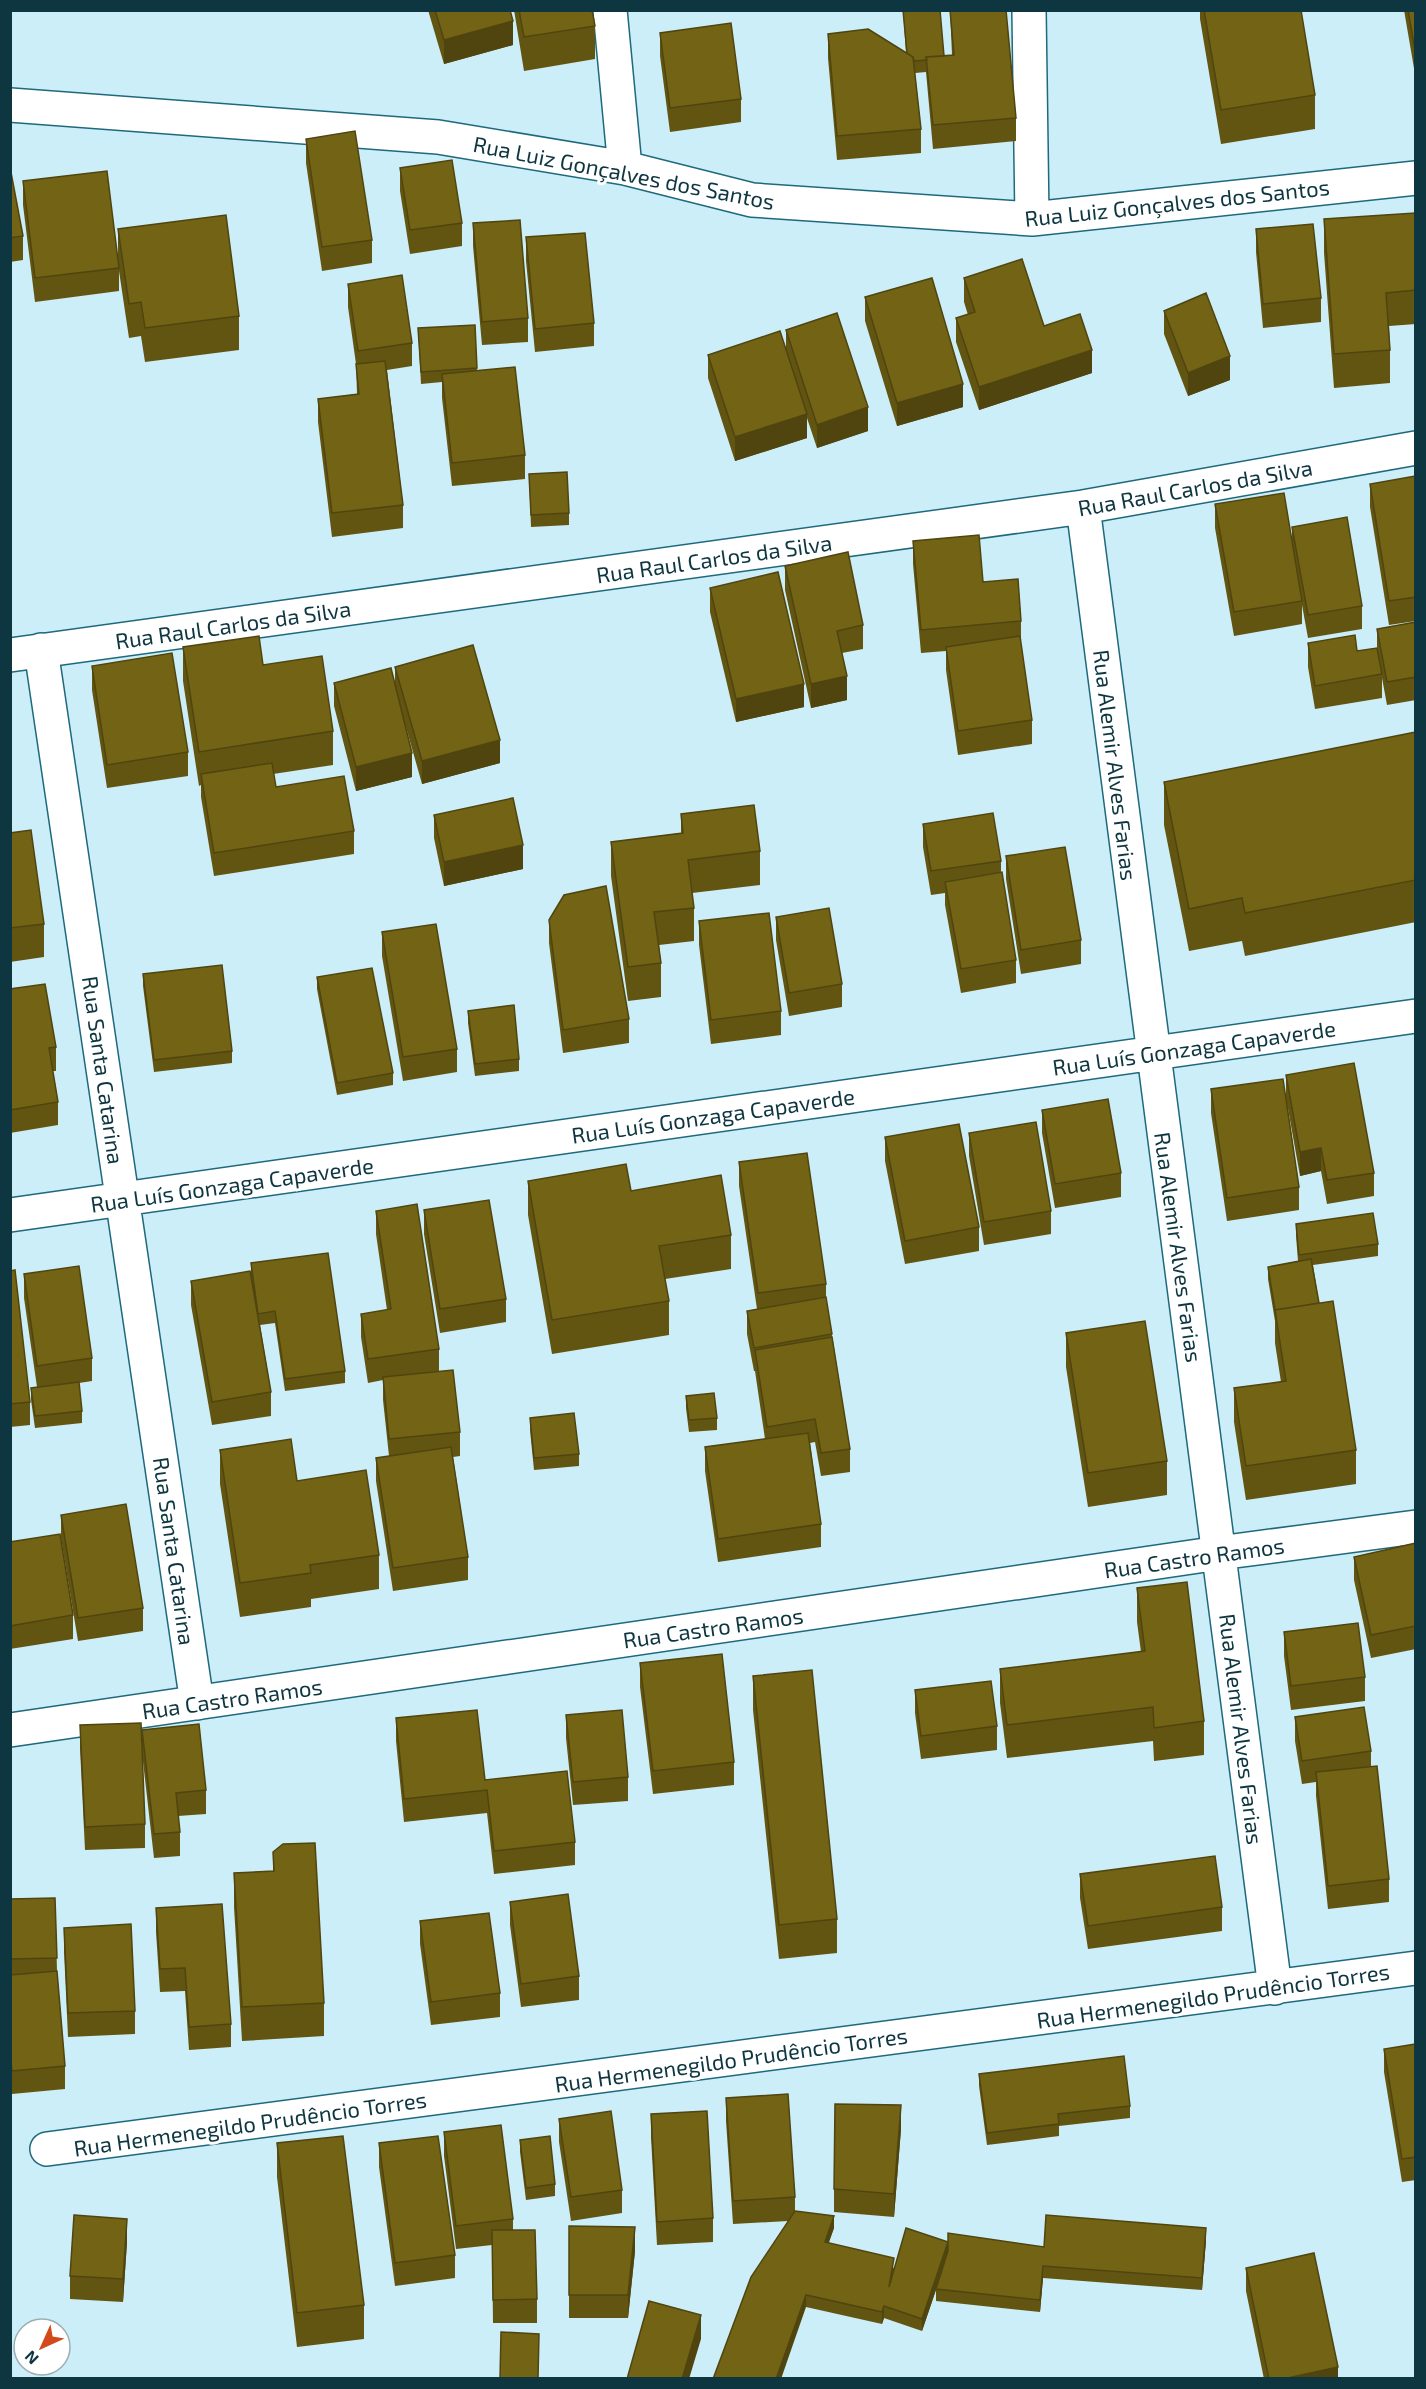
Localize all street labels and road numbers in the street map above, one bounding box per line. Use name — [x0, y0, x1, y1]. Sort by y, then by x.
street label: Rua Luiz Gonçalves dos Santos — [471, 130, 777, 216]
street label: Rua Luiz Gonçalves dos Santos — [1023, 173, 1331, 233]
street label: Rua Raul Carlos da Silva — [1076, 454, 1314, 520]
street label: Rua Raul Carlos da Silva — [594, 529, 834, 587]
street label: Rua Raul Carlos da Silva — [113, 595, 353, 653]
street label: Rua Alemir Alves Farias — [1089, 648, 1143, 882]
street label: Rua Santa Catarina — [78, 974, 130, 1166]
street label: Rua Luís Gonzaga Capaverde — [1051, 1014, 1337, 1080]
street label: Rua Luís Gonzaga Capaverde — [570, 1082, 856, 1148]
street label: Rua Alemir Alves Farias — [1150, 1130, 1208, 1364]
street label: Rua Luís Gonzaga Capaverde — [89, 1151, 375, 1217]
street label: Rua Santa Catarina — [149, 1455, 201, 1647]
street label: Rua Castro Ramos — [1102, 1531, 1286, 1583]
street label: Rua Castro Ramos — [621, 1601, 805, 1653]
street label: Rua Alemir Alves Farias — [1215, 1612, 1269, 1846]
street label: Rua Castro Ramos — [140, 1672, 324, 1724]
street label: Rua Hermenegildo Prudêncio Torres — [1035, 1957, 1391, 2033]
street label: Rua Hermenegildo Prudêncio Torres — [553, 2021, 909, 2097]
street label: Rua Hermenegildo Prudêncio Torres — [72, 2085, 428, 2161]

